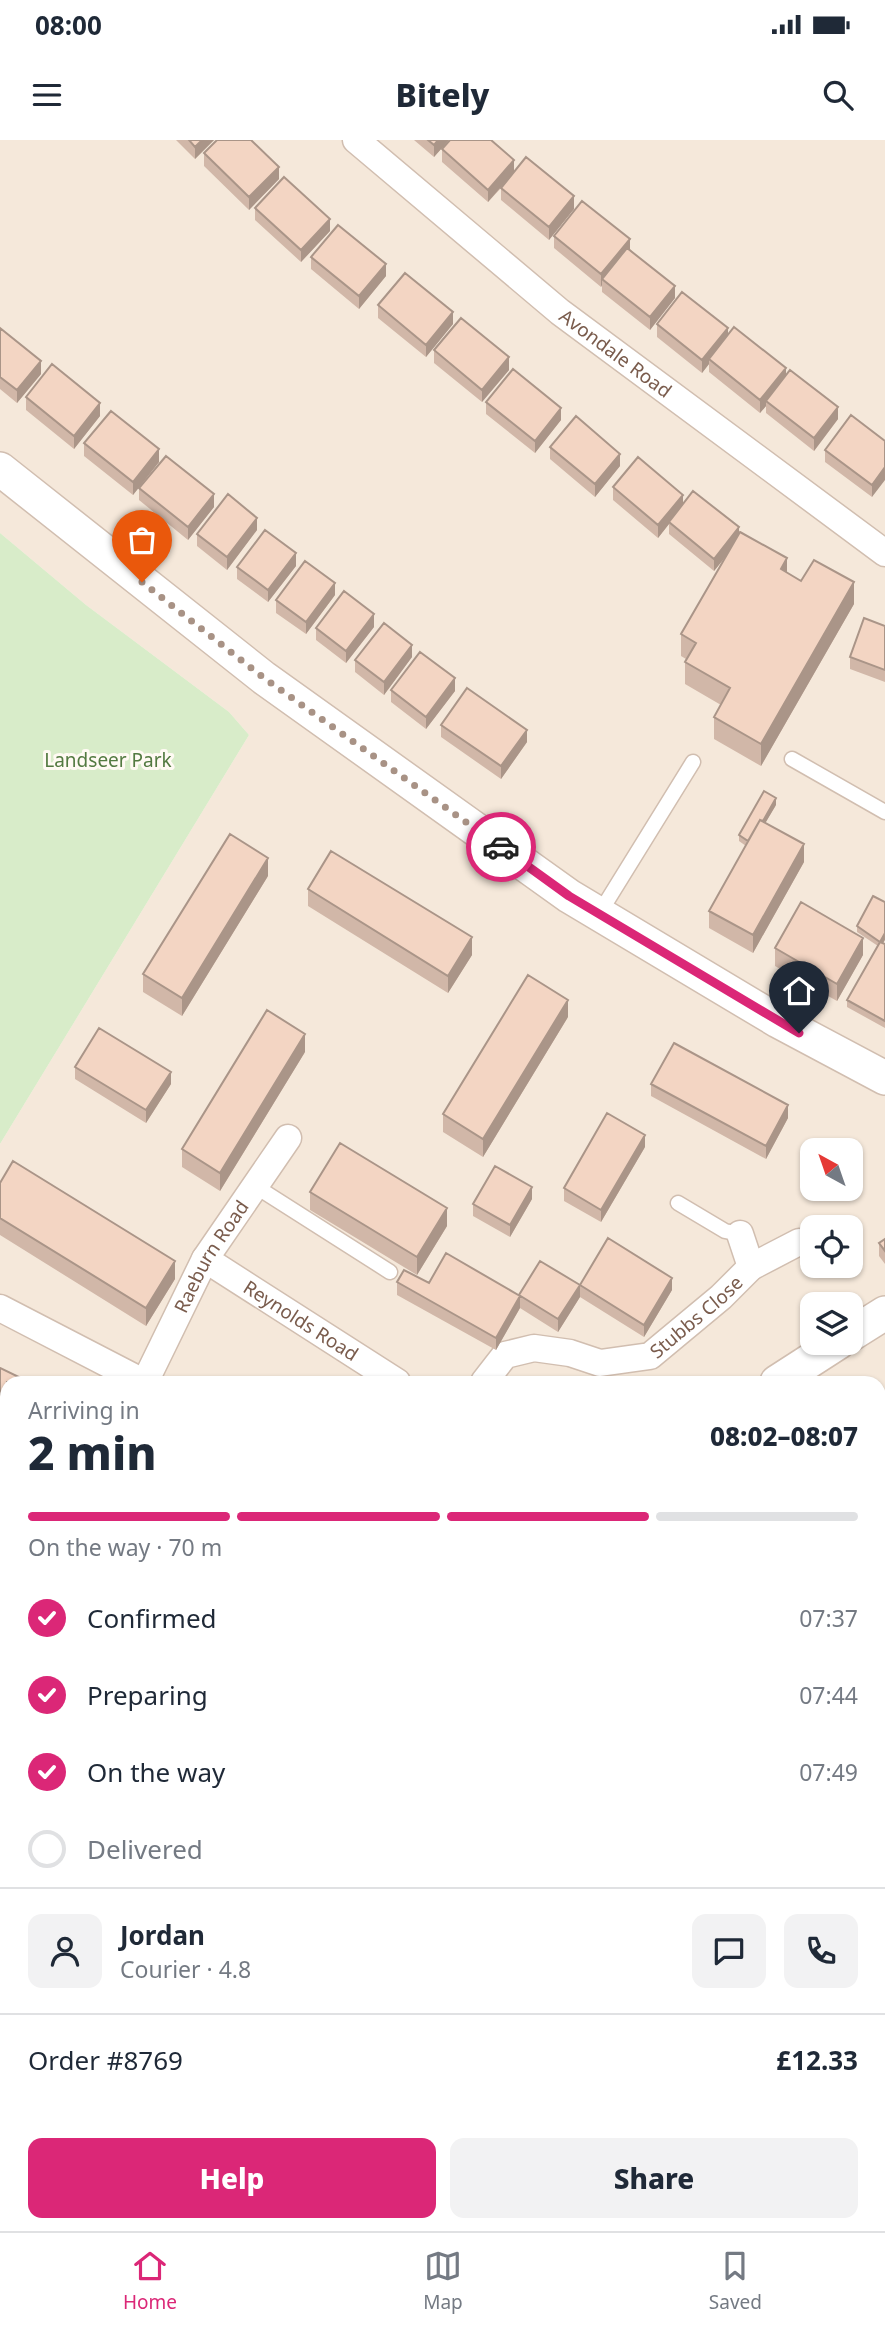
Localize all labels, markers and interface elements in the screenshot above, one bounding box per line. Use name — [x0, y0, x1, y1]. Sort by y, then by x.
text: 08:00 — [35, 7, 102, 43]
text: Bitely — [396, 73, 489, 116]
icon: menu — [28, 76, 66, 114]
icon: search — [819, 76, 857, 114]
street label: Avondale Road — [554, 303, 677, 403]
pin — [112, 510, 172, 582]
icon: bag — [123, 521, 161, 559]
park label: Landseer Park — [44, 747, 172, 773]
courier — [466, 812, 536, 882]
icon: car — [482, 828, 520, 866]
pin — [769, 961, 829, 1033]
icon: home — [780, 972, 818, 1010]
north arrow — [800, 1138, 863, 1200]
map controls — [800, 1138, 863, 1355]
street label: Raeburn Road — [168, 1195, 255, 1317]
button: locate — [800, 1215, 863, 1278]
street label: Stubbs Close — [644, 1270, 748, 1364]
street label: Reynolds Road — [239, 1274, 363, 1367]
button: layers — [800, 1292, 863, 1355]
text: Arriving in — [28, 1394, 140, 1426]
text: 08:02–08:07 — [710, 1418, 858, 1454]
text: 2 min — [28, 1421, 157, 1483]
text: On the way · 70 m — [28, 1531, 222, 1563]
icon: check — [28, 1599, 66, 1637]
text: Confirmed — [87, 1600, 217, 1636]
text: 07:37 — [799, 1602, 858, 1634]
icon: check — [28, 1676, 66, 1714]
text: Preparing — [87, 1677, 208, 1713]
text: 07:44 — [799, 1679, 858, 1711]
icon: check — [28, 1753, 66, 1791]
text: On the way — [87, 1754, 225, 1790]
text: 07:49 — [799, 1756, 858, 1788]
text: Delivered — [87, 1831, 203, 1867]
button: person — [28, 1914, 102, 1988]
button: chat — [692, 1914, 766, 1988]
button: phone — [784, 1914, 858, 1988]
text: Jordan — [120, 1917, 205, 1953]
text: Courier · 4.8 — [120, 1953, 251, 1985]
text: Order #8769 — [28, 2042, 183, 2078]
text: £12.33 — [776, 2042, 858, 2078]
button: Help — [28, 2138, 436, 2218]
button: Share — [450, 2138, 858, 2218]
tab: Home — [123, 2247, 177, 2315]
tab: Map — [423, 2247, 463, 2315]
tab: Saved — [709, 2247, 762, 2315]

